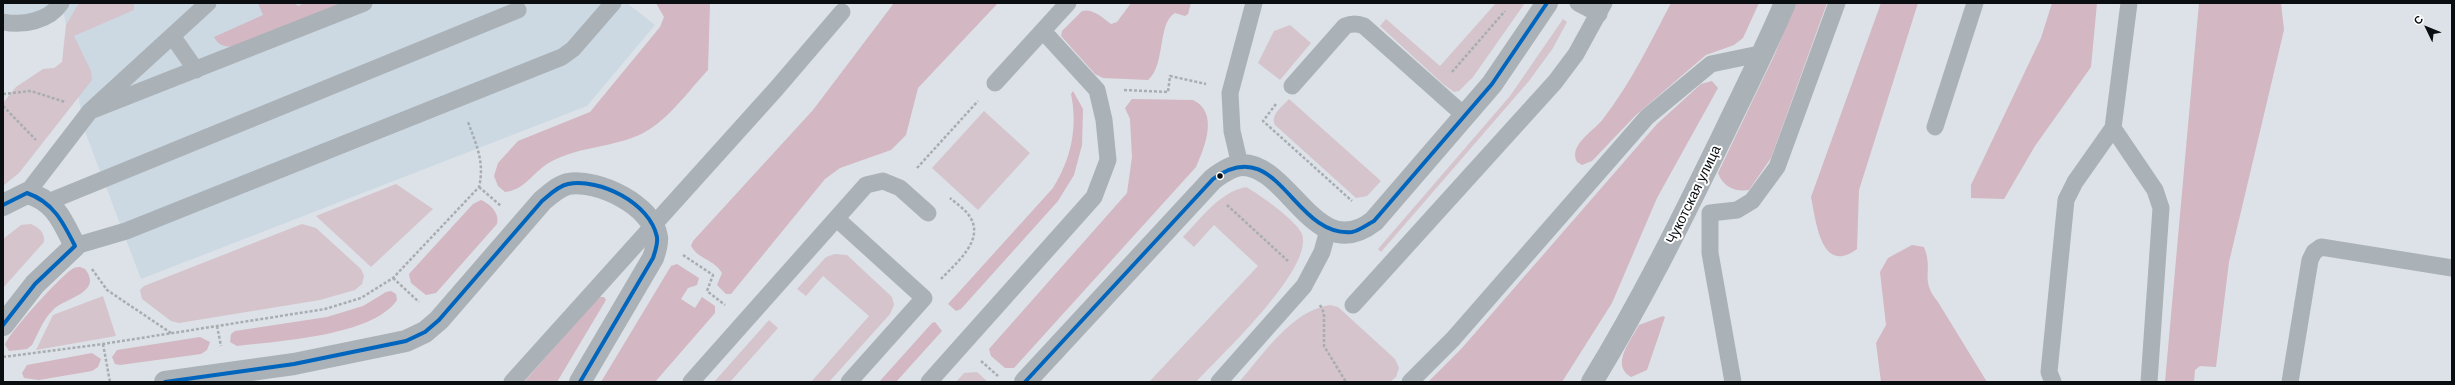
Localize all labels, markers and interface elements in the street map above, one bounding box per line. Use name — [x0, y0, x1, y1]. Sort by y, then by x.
north arrow — [2407, 8, 2447, 48]
text: С — [2411, 13, 2425, 27]
street label: Чукотская улица — [1663, 143, 1725, 247]
unlabelled marker — [1215, 171, 1225, 181]

